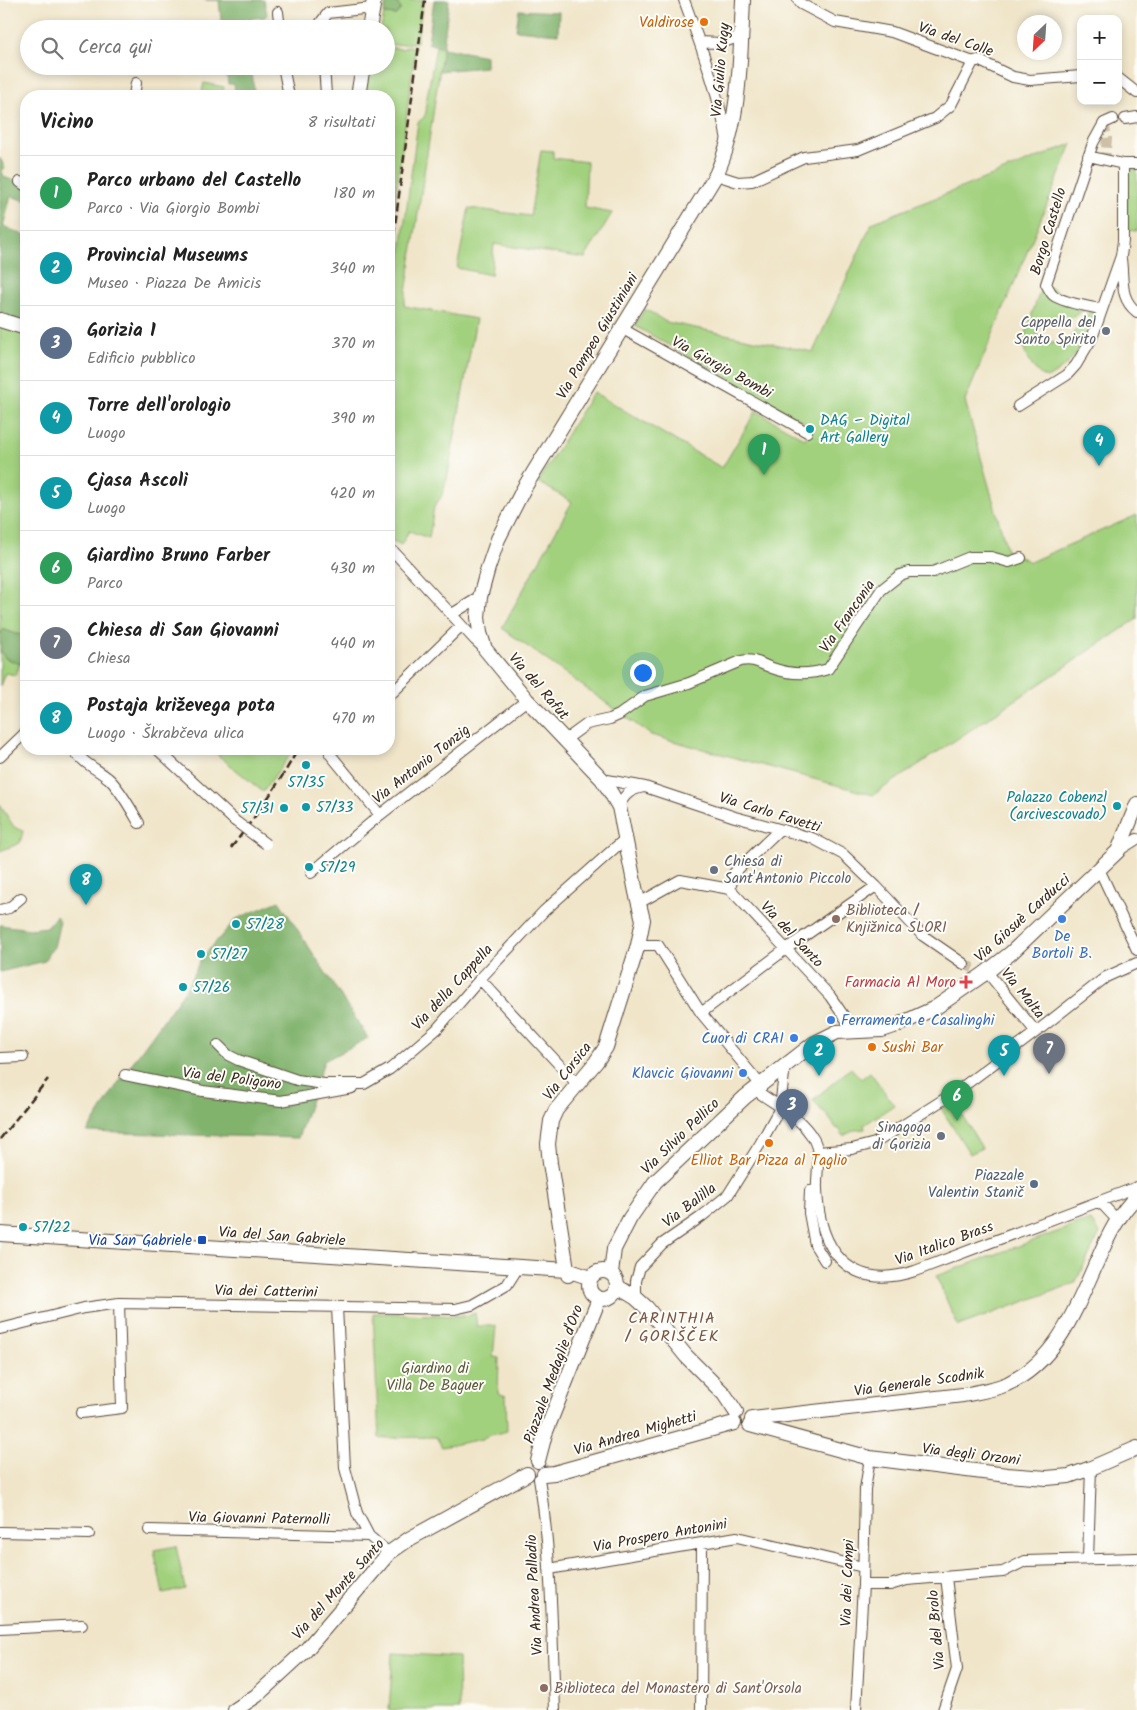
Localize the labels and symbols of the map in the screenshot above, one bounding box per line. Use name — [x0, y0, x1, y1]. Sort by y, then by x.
place label: Valdirose — [639, 11, 694, 35]
north arrow — [1017, 15, 1062, 60]
marker: Valdirose — [698, 16, 710, 28]
street label: Via del Colle — [915, 16, 997, 64]
street label: Via Giulio Kugy — [705, 21, 737, 118]
street label: Borgo Castello — [1024, 184, 1074, 278]
street label: Via Pompeo Giustiniani — [550, 267, 646, 404]
place label: Cappella del Santo Spirito — [1015, 311, 1096, 352]
marker: Cappella del Santo Spirito — [1100, 325, 1112, 337]
street label: Via Giorgio Bombi — [667, 330, 778, 406]
place label: DAG – Digital Art Gallery — [820, 409, 910, 450]
marker: DAG – Digital Art Gallery — [804, 423, 816, 435]
pin: 4 — [1083, 425, 1115, 466]
pin: 1 — [748, 434, 780, 475]
street label: Via Franconia — [814, 575, 882, 658]
street label: Via del Rafut — [502, 647, 575, 726]
your location — [630, 660, 656, 686]
street label: Via Antonio Tonzig — [367, 719, 476, 811]
marker: 57/35 — [300, 759, 312, 771]
place label: 57/35 — [288, 771, 325, 795]
street label: Via Carlo Favetti — [716, 786, 825, 840]
place label: Palazzo Cobenzl (arcivescovado) — [1006, 786, 1107, 827]
place label: 57/33 — [316, 796, 354, 820]
place label: 57/31 — [240, 797, 274, 821]
marker: Palazzo Cobenzl (arcivescovado) — [1111, 800, 1123, 812]
marker: 57/33 — [300, 801, 312, 813]
marker: 57/31 — [278, 802, 290, 814]
place label: Chiesa di Sant'Antonio Piccolo — [724, 850, 852, 891]
place label: 57/29 — [319, 856, 356, 880]
marker: 57/29 — [303, 861, 315, 873]
pin: 8 — [70, 864, 102, 905]
marker: Chiesa di Sant'Antonio Piccolo — [708, 864, 720, 876]
street label: Via Giosuè Carducci — [969, 868, 1077, 969]
street label: Via del Santo — [754, 896, 829, 974]
place label: Biblioteca / Knjižnica SLORI — [846, 899, 947, 940]
place label: 57/28 — [246, 913, 285, 937]
marker: Biblioteca / Knjižnica SLORI — [830, 913, 842, 925]
marker: De Bortoli B. — [1056, 913, 1068, 925]
marker: 57/28 — [230, 918, 242, 930]
place label: De Bortoli B. — [1032, 925, 1092, 966]
street label: Via della Cappella — [406, 939, 499, 1036]
place label: 57/27 — [211, 943, 248, 967]
marker: 57/27 — [195, 948, 207, 960]
street label: Via Malta — [994, 963, 1050, 1024]
place label: Farmacia Al Moro — [845, 971, 956, 995]
place label: 57/26 — [193, 976, 230, 1000]
marker: Farmacia Al Moro — [960, 976, 972, 988]
marker: 57/26 — [177, 981, 189, 993]
place label: Ferramenta e Casalinghi — [841, 1009, 996, 1033]
marker: Ferramenta e Casalinghi — [825, 1014, 837, 1026]
place label: Cuor di CRAI — [701, 1027, 784, 1051]
marker: Cuor di CRAI — [788, 1032, 800, 1044]
pin: 7 — [1033, 1033, 1065, 1074]
pin: 2 — [803, 1035, 835, 1076]
pin: 5 — [988, 1035, 1020, 1076]
place label: Sushi Bar — [882, 1036, 944, 1060]
street label: Via Corsica — [537, 1037, 598, 1106]
marker: Sushi Bar — [866, 1041, 878, 1053]
street label: Via del Poligono — [181, 1061, 283, 1097]
place label: Klavcic Giovanni — [632, 1062, 734, 1086]
marker: Klavcic Giovanni — [737, 1067, 749, 1079]
pin: 6 — [941, 1080, 973, 1121]
pin: 3 — [776, 1089, 808, 1130]
street label: Via Silvio Pellico — [636, 1093, 726, 1181]
place label: Sinagoga di Gorizia — [872, 1116, 931, 1157]
marker: Sinagoga di Gorizia — [935, 1130, 947, 1142]
marker: Elliot Bar Pizza al Taglio — [763, 1137, 775, 1149]
place label: Elliot Bar Pizza al Taglio — [691, 1149, 848, 1173]
place label: Piazzale Valentin Stanič — [928, 1164, 1025, 1205]
street label: Via Balilla — [657, 1177, 722, 1234]
marker: Piazzale Valentin Stanič — [1028, 1178, 1040, 1190]
street label: Via Italico Brass — [892, 1215, 997, 1273]
place label: 57/22 — [33, 1216, 71, 1240]
marker: 57/22 — [17, 1221, 29, 1233]
street label: Via del San Gabriele — [218, 1221, 347, 1253]
place label: Via San Gabriele — [89, 1229, 192, 1253]
marker: Via San Gabriele — [196, 1234, 208, 1246]
street label: Via dei Catterini — [214, 1279, 319, 1305]
street label: Piazzale Medaglie d'Oro — [518, 1301, 590, 1447]
district label: CARINTHIA / GORIŠČEK — [625, 1306, 719, 1349]
park label: Giardino di Villa De Baguer — [386, 1357, 485, 1398]
street label: Via Generale Scodnik — [852, 1362, 987, 1404]
street label: Via Andrea Mighetti — [571, 1405, 701, 1463]
street label: Via degli Orzoni — [921, 1437, 1023, 1473]
street label: Via Giovanni Paternolli — [188, 1506, 331, 1532]
street label: Via Prospero Antonini — [591, 1512, 730, 1560]
street label: Via del Monte Santo — [287, 1533, 391, 1646]
street label: Via Andrea Palladio — [520, 1534, 550, 1656]
street label: Via dei Campi — [834, 1538, 862, 1627]
street label: Via del Brolo — [922, 1589, 952, 1671]
place label: Biblioteca del Monastero di Sant'Orsola — [554, 1677, 802, 1701]
marker: Biblioteca del Monastero di Sant'Orsola — [538, 1682, 550, 1694]

